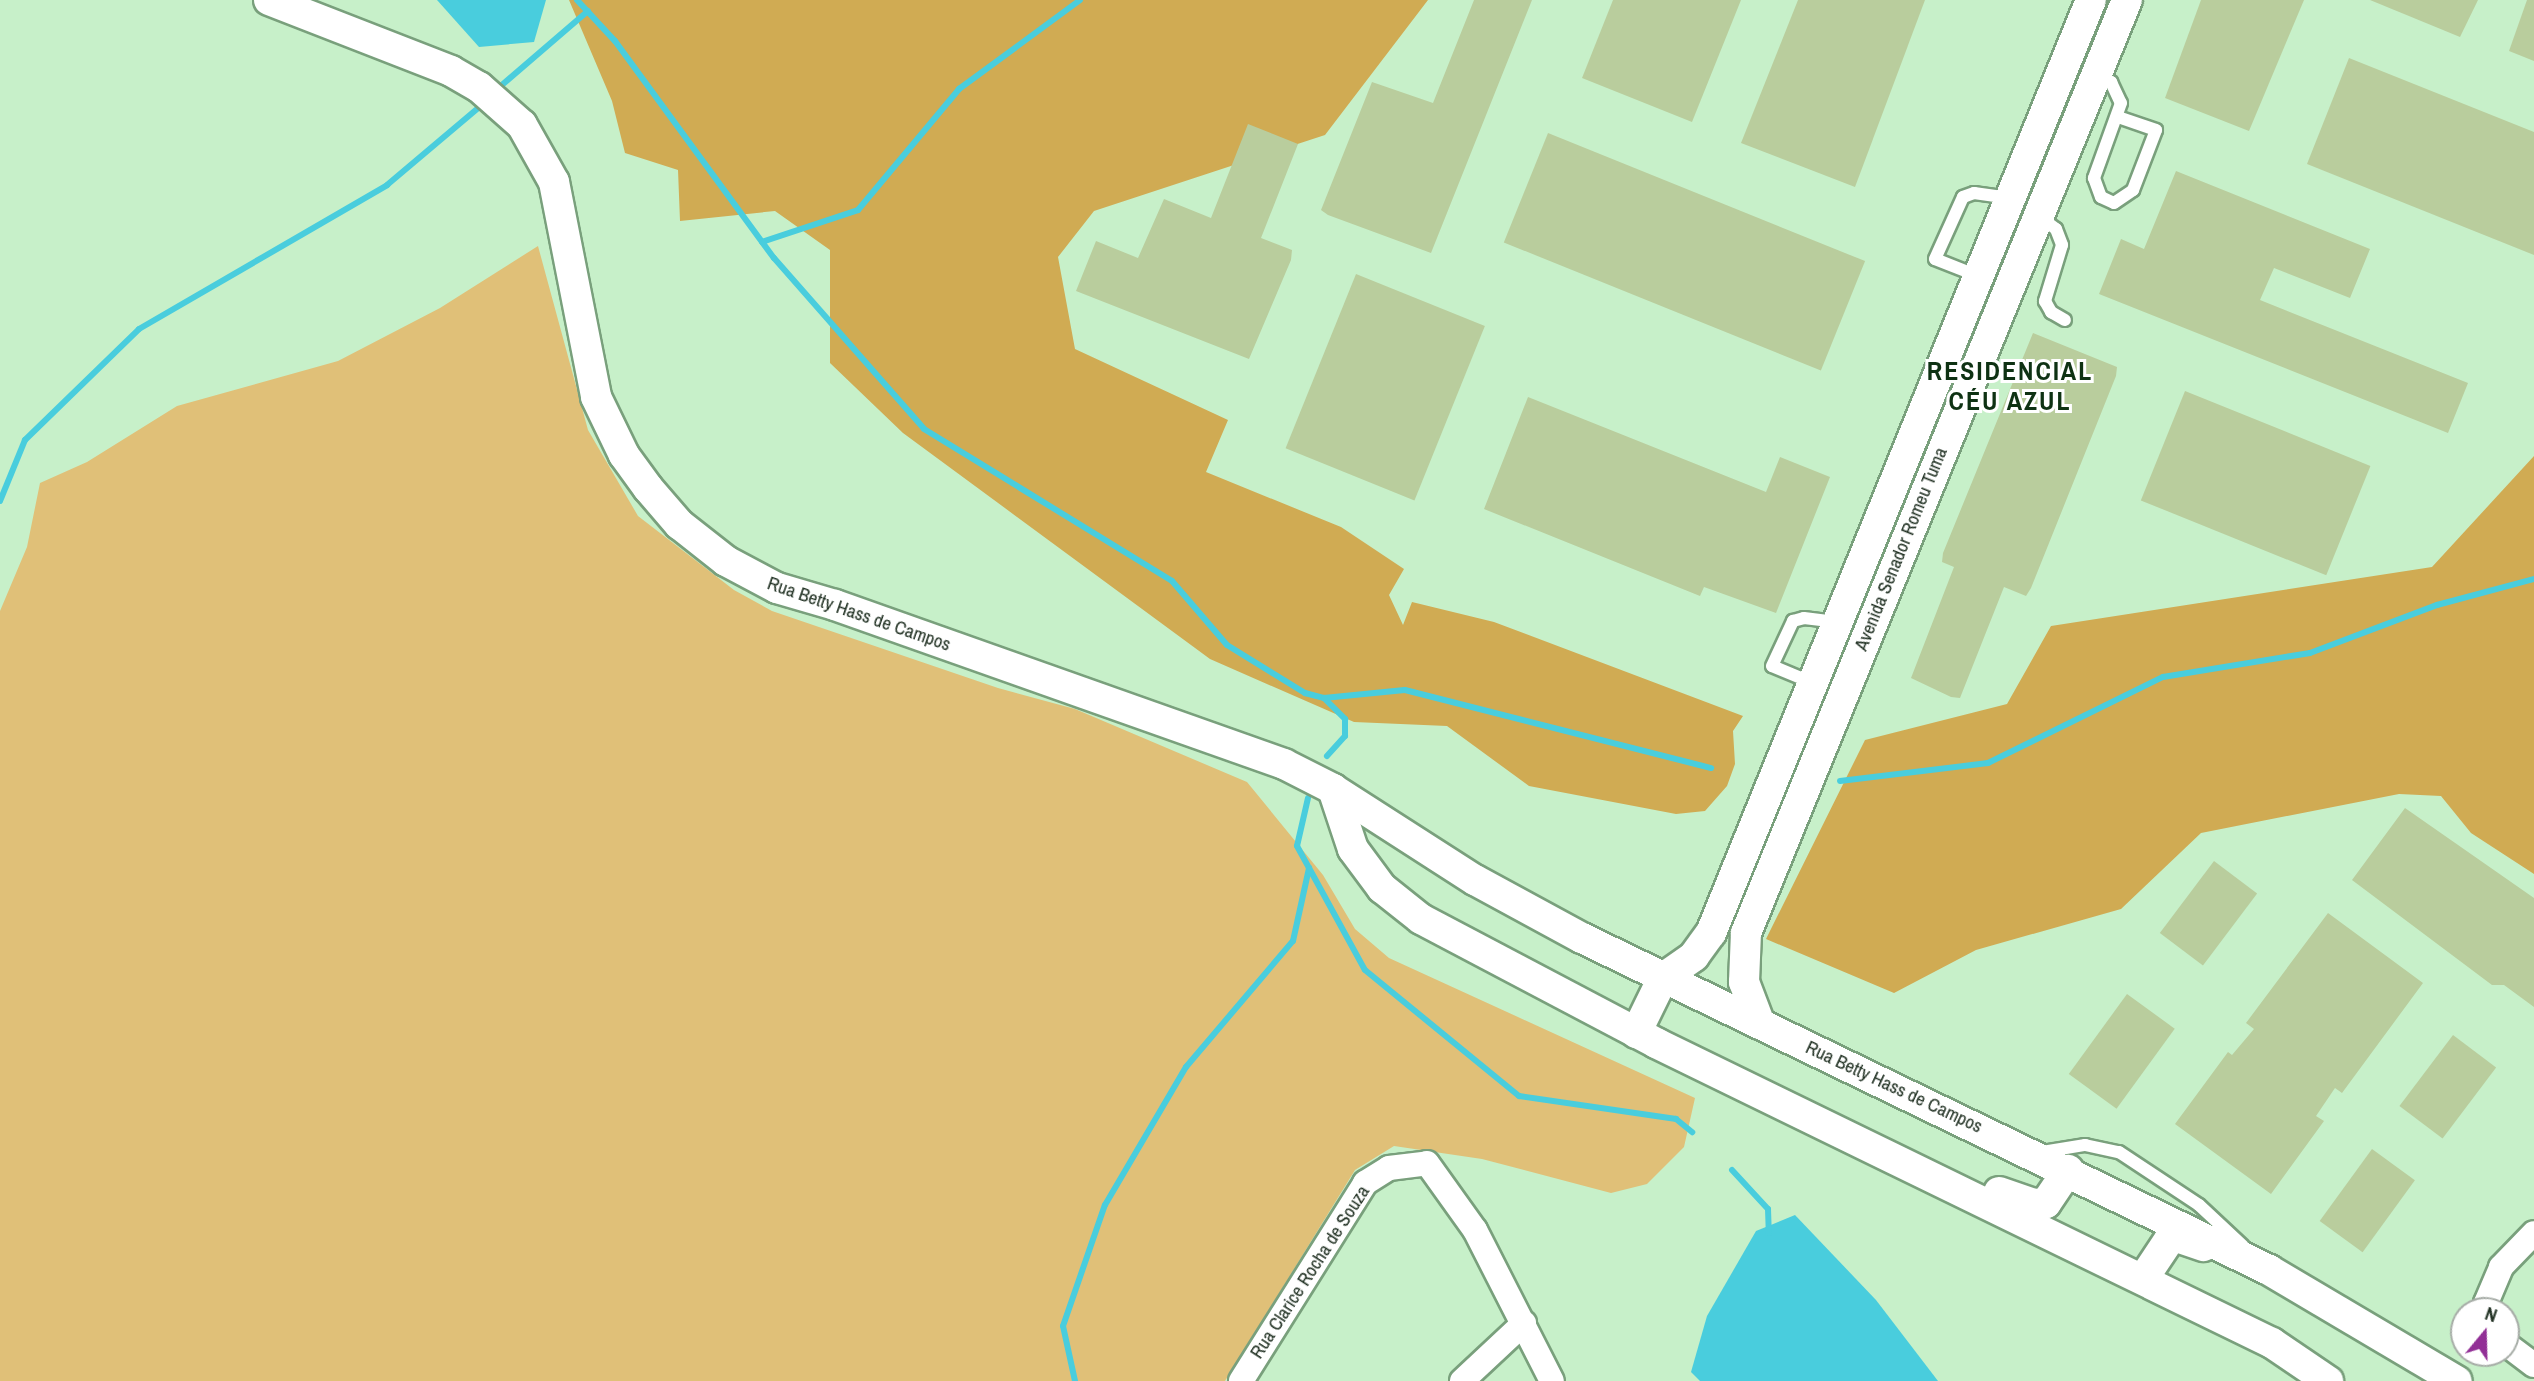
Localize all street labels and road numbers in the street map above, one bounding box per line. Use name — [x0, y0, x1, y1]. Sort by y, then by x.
street label: Avenida Senador Romeu Tuma — [1850, 444, 1952, 654]
street label: Rua Betty Hass de Campos — [764, 572, 954, 656]
street label: Rua Betty Hass de Campos — [1802, 1036, 1986, 1138]
street label: Rua Clarice Rocha de Souza — [1245, 1181, 1375, 1363]

